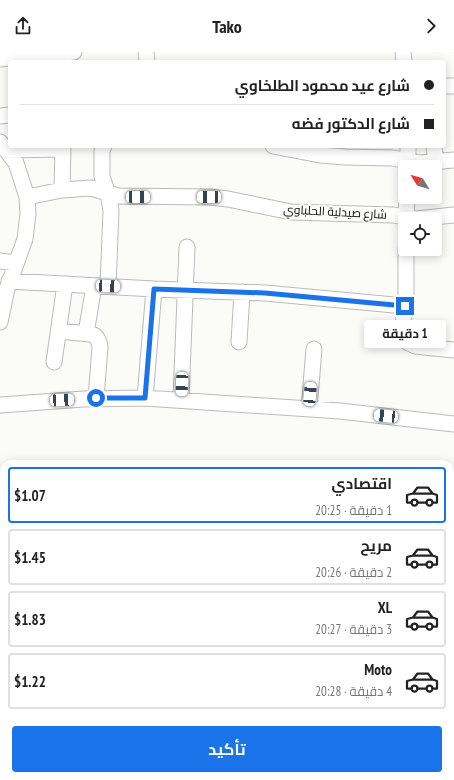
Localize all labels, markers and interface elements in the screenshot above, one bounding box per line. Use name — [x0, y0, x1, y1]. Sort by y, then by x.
icon: share — [12, 15, 34, 37]
text: Tako — [212, 15, 242, 38]
icon: forward — [420, 15, 442, 37]
text: شارع عيد محمود الطلخاوي — [235, 76, 410, 95]
text: شارع الدكتور فضه — [292, 114, 410, 133]
north arrow — [398, 160, 442, 204]
map controls — [398, 160, 442, 256]
car — [126, 191, 150, 203]
car — [197, 191, 221, 203]
street label: شارع صيدلية الحلباوي — [283, 201, 387, 225]
button: locate — [398, 212, 442, 256]
car — [96, 279, 120, 293]
route end — [396, 297, 414, 315]
callout: 1 دقيقة — [364, 320, 446, 348]
text: 1 دقيقة — [382, 325, 428, 342]
car — [176, 372, 188, 396]
car — [303, 382, 317, 406]
route start — [87, 389, 105, 407]
car — [50, 393, 74, 407]
car — [373, 409, 399, 423]
text: اقتصادي — [332, 474, 392, 493]
icon: car — [404, 477, 440, 513]
text: $1.07 — [14, 486, 46, 505]
text: 1 دقيقة · 20:25 — [315, 502, 392, 519]
text: مريح — [360, 536, 392, 555]
icon: car — [404, 539, 440, 575]
text: $1.45 — [14, 548, 46, 567]
text: 2 دقيقة · 20:26 — [315, 564, 392, 581]
text: XL — [378, 598, 392, 617]
icon: car — [404, 601, 440, 637]
text: $1.83 — [14, 610, 46, 629]
text: 3 دقيقة · 20:27 — [315, 621, 392, 638]
text: Moto — [364, 660, 392, 679]
icon: car — [404, 663, 440, 699]
text: $1.22 — [14, 672, 46, 691]
text: 4 دقيقة · 20:28 — [315, 683, 392, 700]
button: تأكيد — [12, 726, 442, 772]

